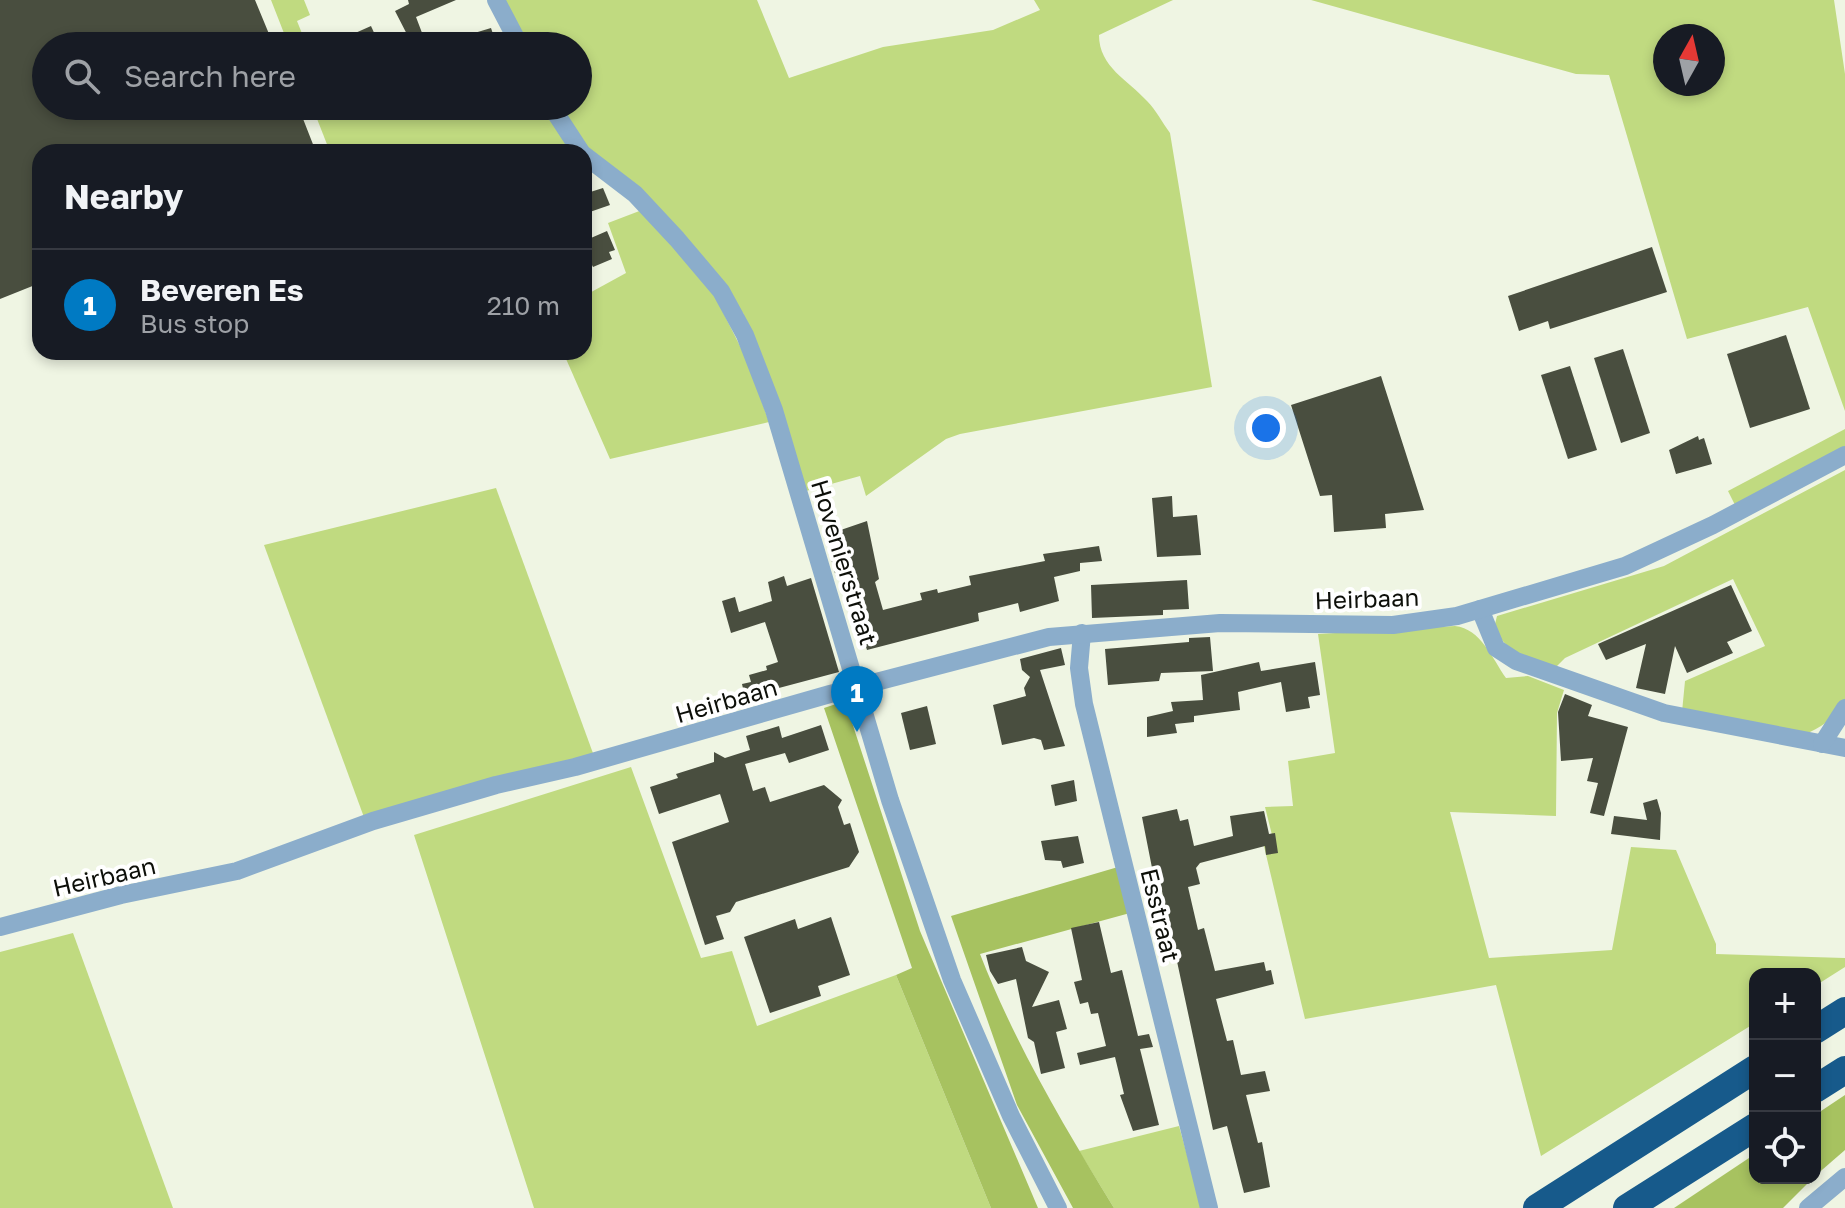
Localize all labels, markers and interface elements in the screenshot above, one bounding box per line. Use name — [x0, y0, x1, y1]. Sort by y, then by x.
north arrow — [1653, 24, 1725, 96]
search box — [32, 32, 592, 120]
icon: search — [60, 54, 104, 98]
text: Search here — [124, 58, 296, 94]
text: Nearby — [64, 176, 184, 216]
text: Beveren Es — [140, 272, 303, 308]
text: 1 — [83, 290, 97, 321]
text: 210 m — [487, 290, 560, 321]
text: Bus stop — [140, 308, 249, 339]
your location — [1246, 408, 1286, 448]
street label: Hovenierstraat — [806, 476, 884, 648]
street label: Heirbaan — [1314, 582, 1420, 614]
pin: 1 — [831, 666, 883, 732]
street label: Heirbaan — [672, 672, 780, 728]
street label: Heirbaan — [50, 850, 158, 902]
street label: Esstraat — [1135, 865, 1187, 965]
map controls — [1749, 968, 1821, 1184]
button: + — [1749, 968, 1821, 1040]
button: − — [1749, 1040, 1821, 1112]
button: locate — [1749, 1112, 1821, 1184]

